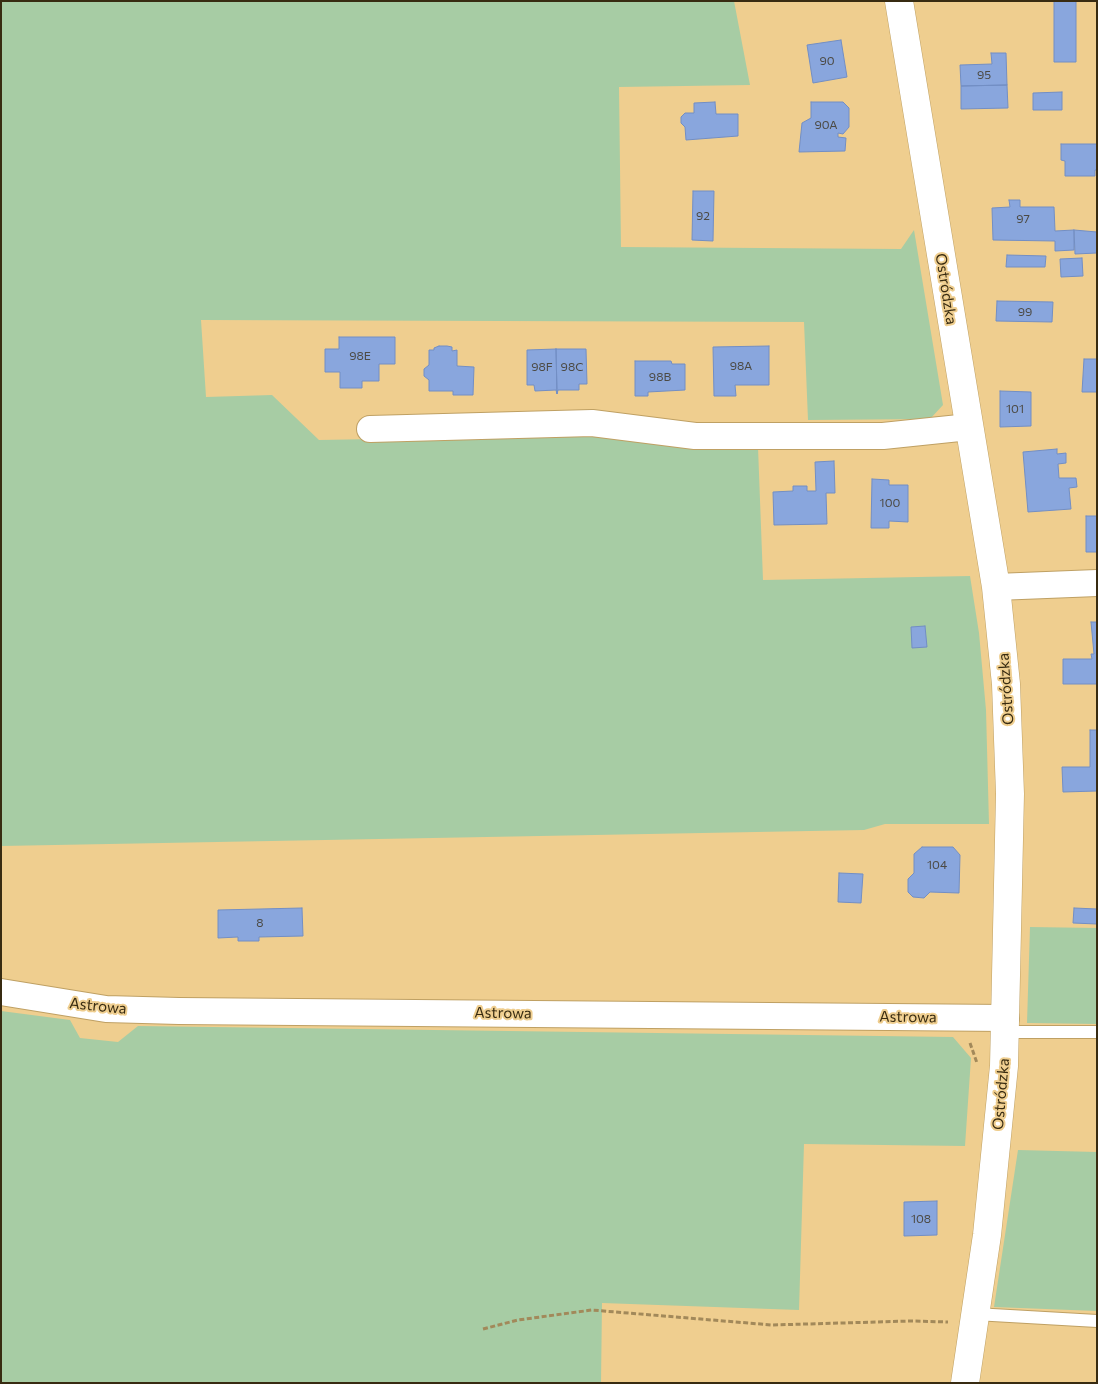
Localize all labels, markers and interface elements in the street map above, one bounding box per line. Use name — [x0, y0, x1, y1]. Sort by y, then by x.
house number: 90 — [819, 54, 835, 68]
house number: 95 — [977, 68, 991, 82]
house number: 90A — [814, 118, 838, 132]
house number: 92 — [696, 209, 710, 223]
house number: 97 — [1016, 212, 1030, 226]
street label: Ostródzka — [931, 252, 961, 326]
house number: 99 — [1018, 305, 1032, 319]
house number: 98E — [349, 349, 371, 363]
house number: 98A — [730, 359, 752, 373]
house number: 98F — [531, 360, 553, 374]
house number: 98C — [561, 360, 583, 374]
house number: 98B — [649, 370, 671, 384]
house number: 101 — [1006, 402, 1024, 416]
house number: 100 — [880, 496, 900, 510]
street label: Ostródzka — [995, 652, 1017, 726]
house number: 104 — [927, 858, 947, 872]
house number: 8 — [256, 916, 264, 930]
street label: Astrowa — [69, 994, 127, 1018]
street label: Astrowa — [474, 1004, 532, 1022]
street label: Astrowa — [879, 1008, 937, 1026]
street label: Ostródzka — [989, 1057, 1013, 1131]
house number: 108 — [911, 1212, 931, 1226]

